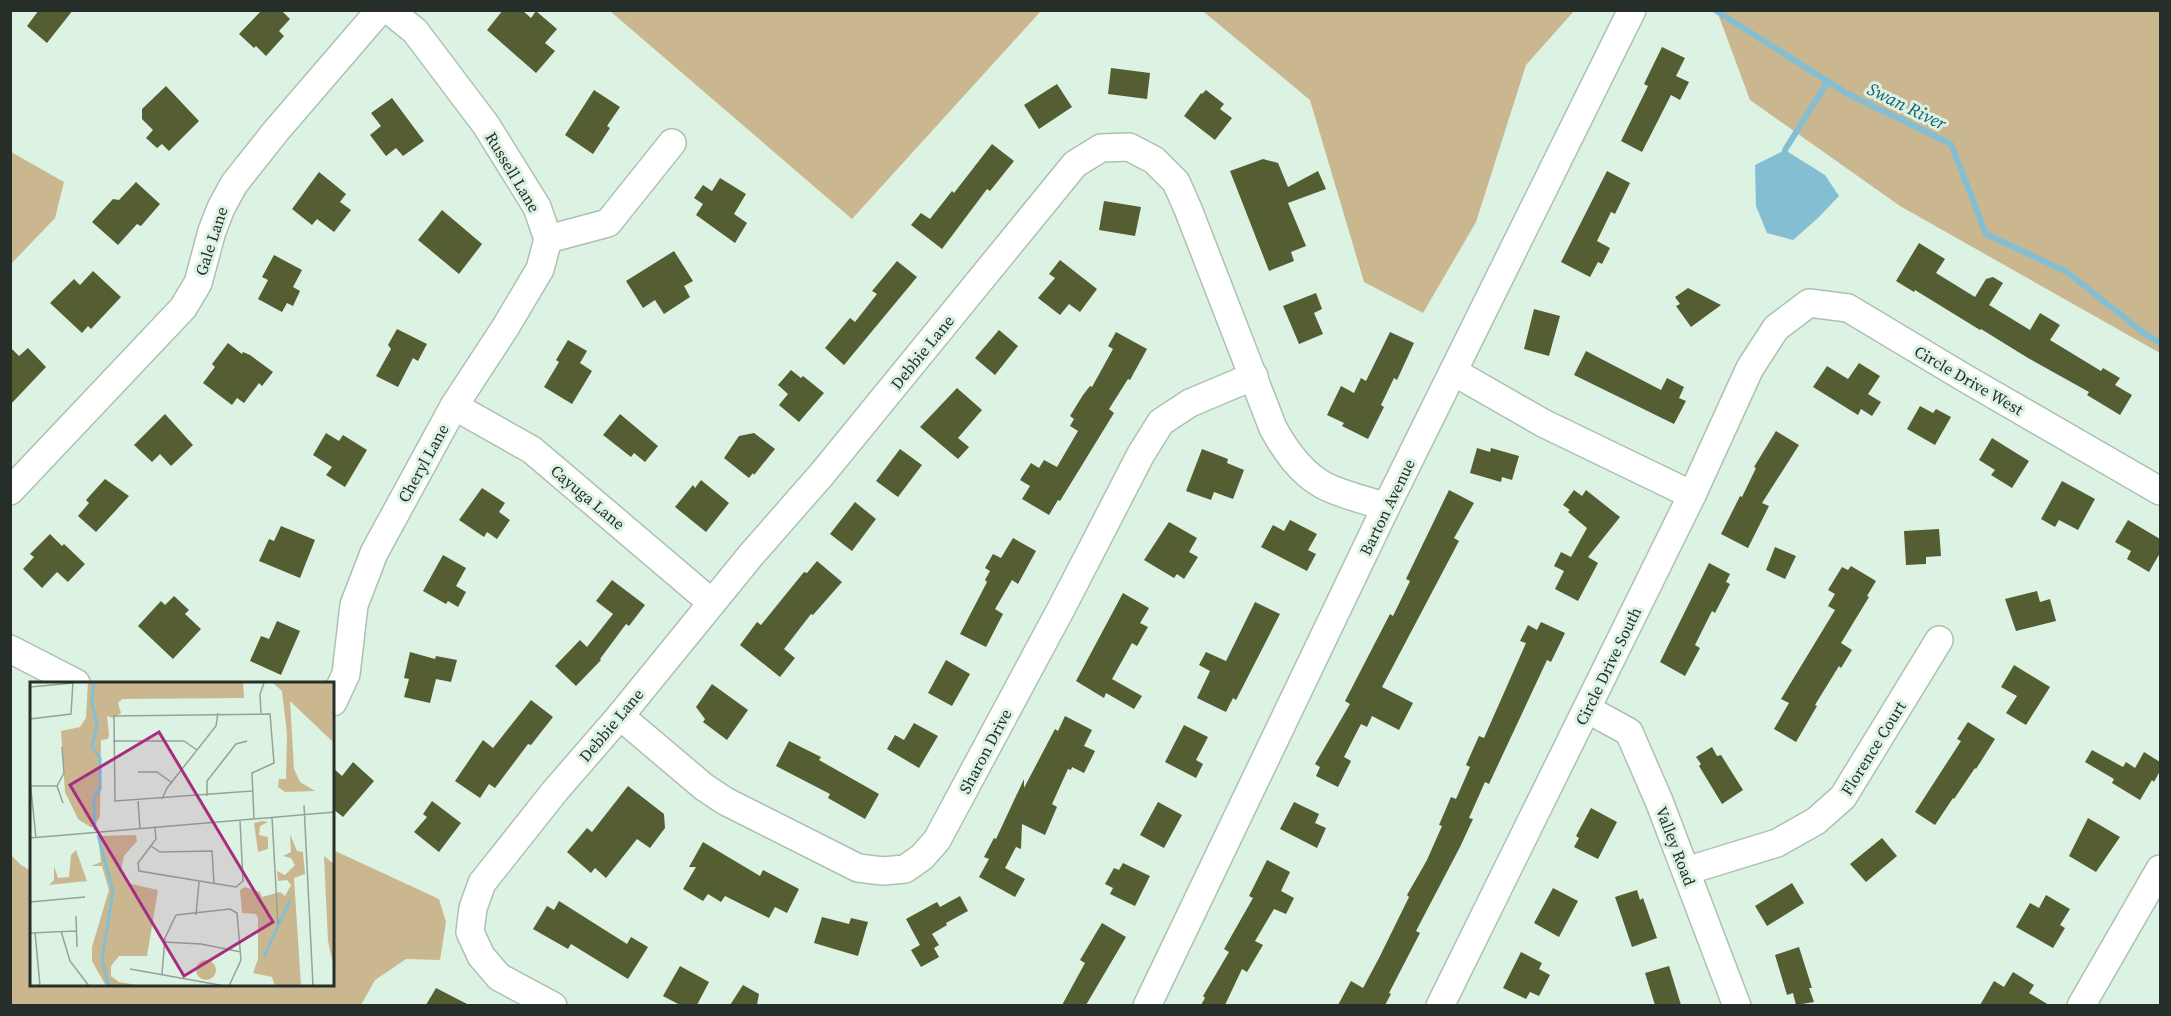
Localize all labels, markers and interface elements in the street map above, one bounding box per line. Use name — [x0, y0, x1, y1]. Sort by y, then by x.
water label: Swan River — [1863, 76, 1951, 136]
street label: Russell Lane — [480, 128, 546, 216]
street label: Gale Lane — [190, 204, 232, 278]
street label: Debbie Lane — [885, 310, 959, 394]
street label: Circle Drive West — [1911, 340, 2028, 420]
street label: Cheryl Lane — [392, 420, 454, 506]
street label: Barton Avenue — [1354, 455, 1420, 559]
street label: Cayuga Lane — [546, 459, 630, 535]
street label: Circle Drive South — [1570, 603, 1646, 729]
inset map — [30, 682, 334, 986]
street label: Debbie Lane — [574, 684, 648, 766]
street label: Florence Court — [1835, 696, 1911, 799]
street label: Sharon Drive — [953, 705, 1017, 797]
street label: Valley Road — [1651, 803, 1701, 889]

